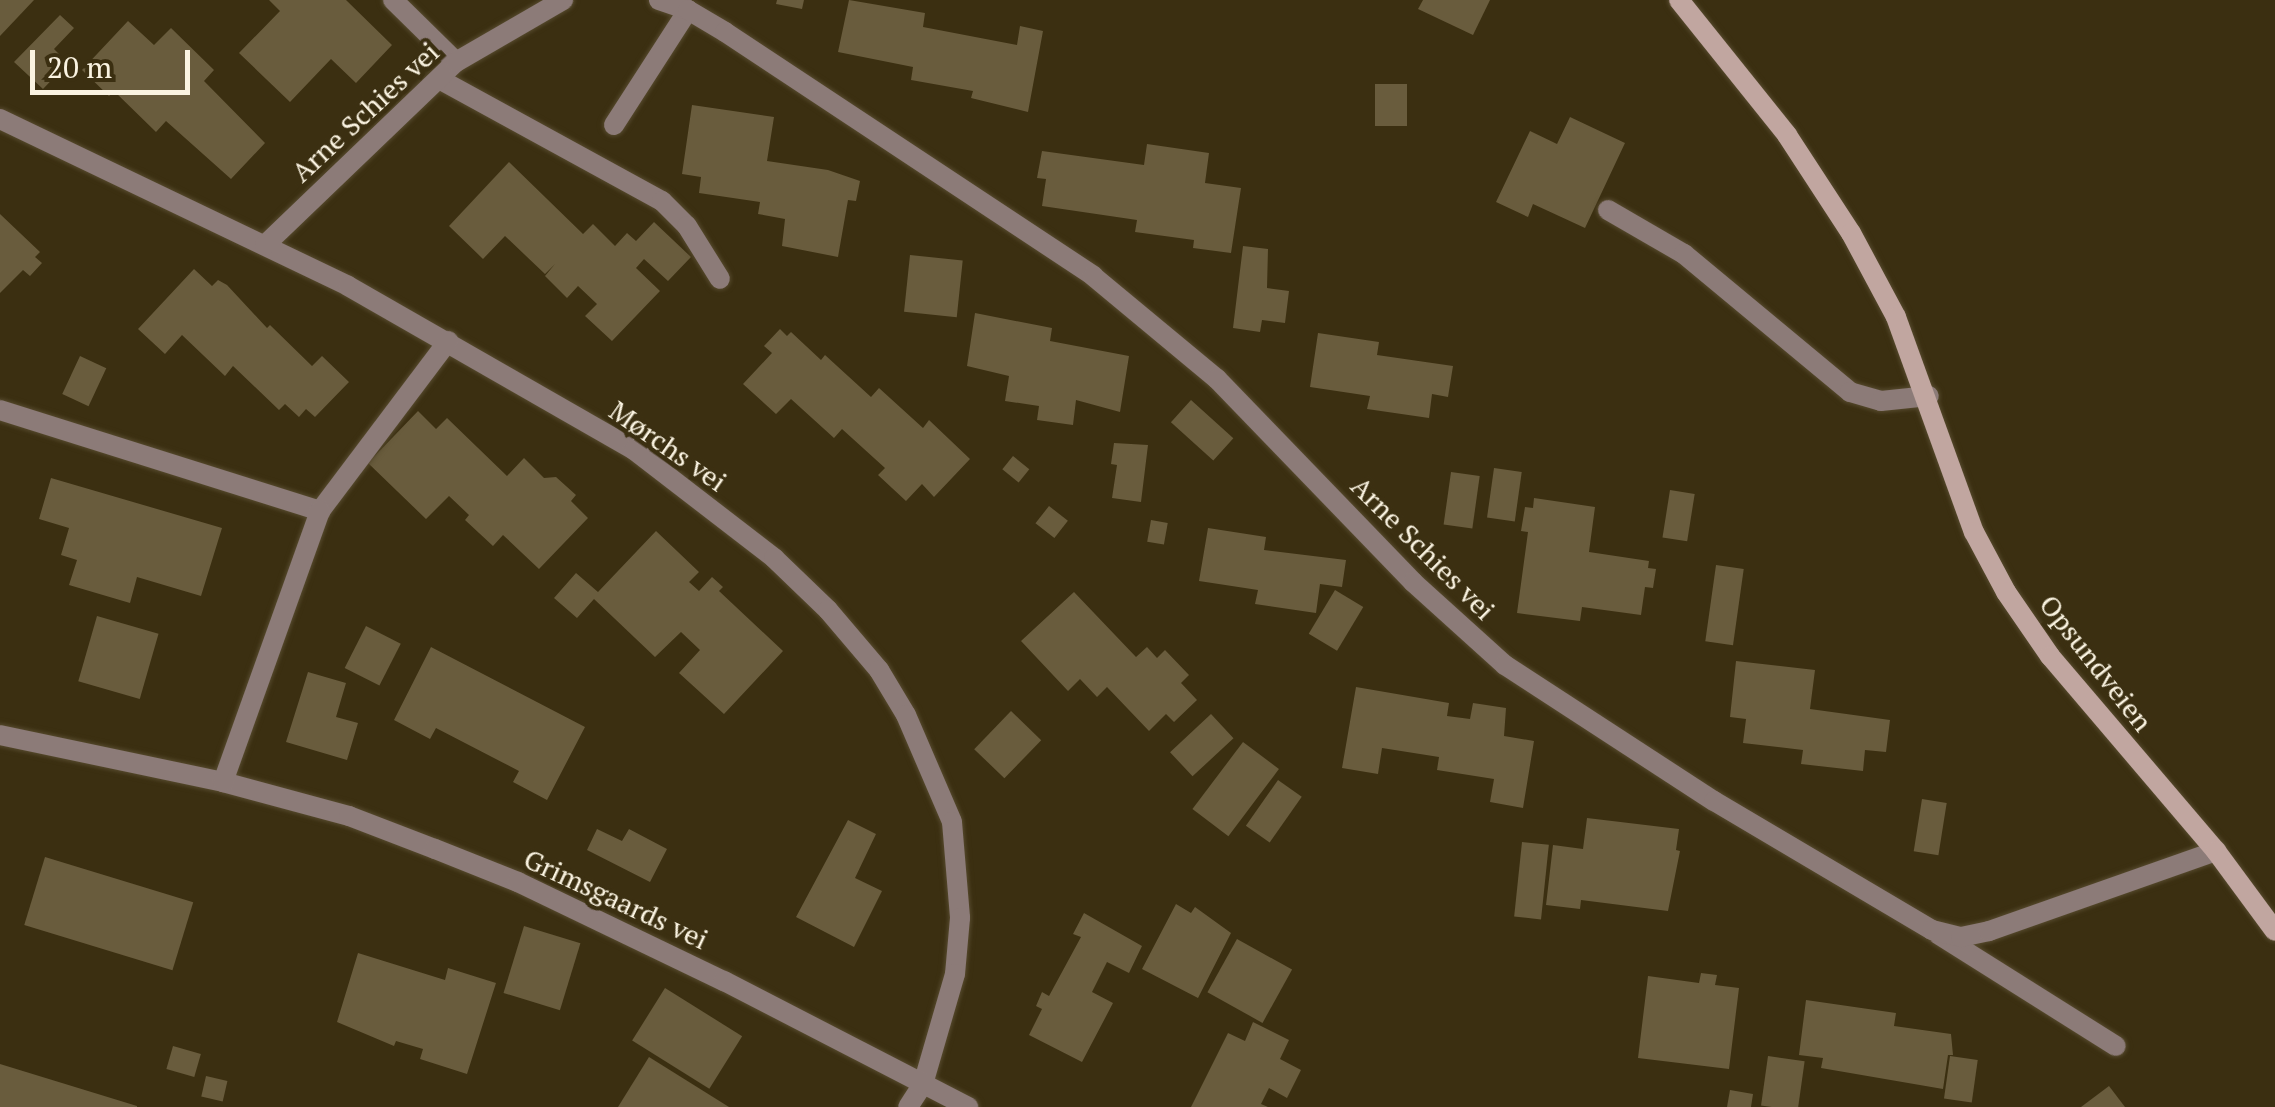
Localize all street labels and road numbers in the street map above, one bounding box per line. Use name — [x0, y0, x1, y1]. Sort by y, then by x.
street label: Arne Schies vei — [284, 35, 446, 189]
street label: Mørchs vei — [603, 393, 733, 499]
street label: Arne Schies vei — [1344, 469, 1502, 627]
street label: Opsundveien — [2032, 588, 2160, 738]
street label: Grimsgaards vei — [519, 842, 713, 956]

